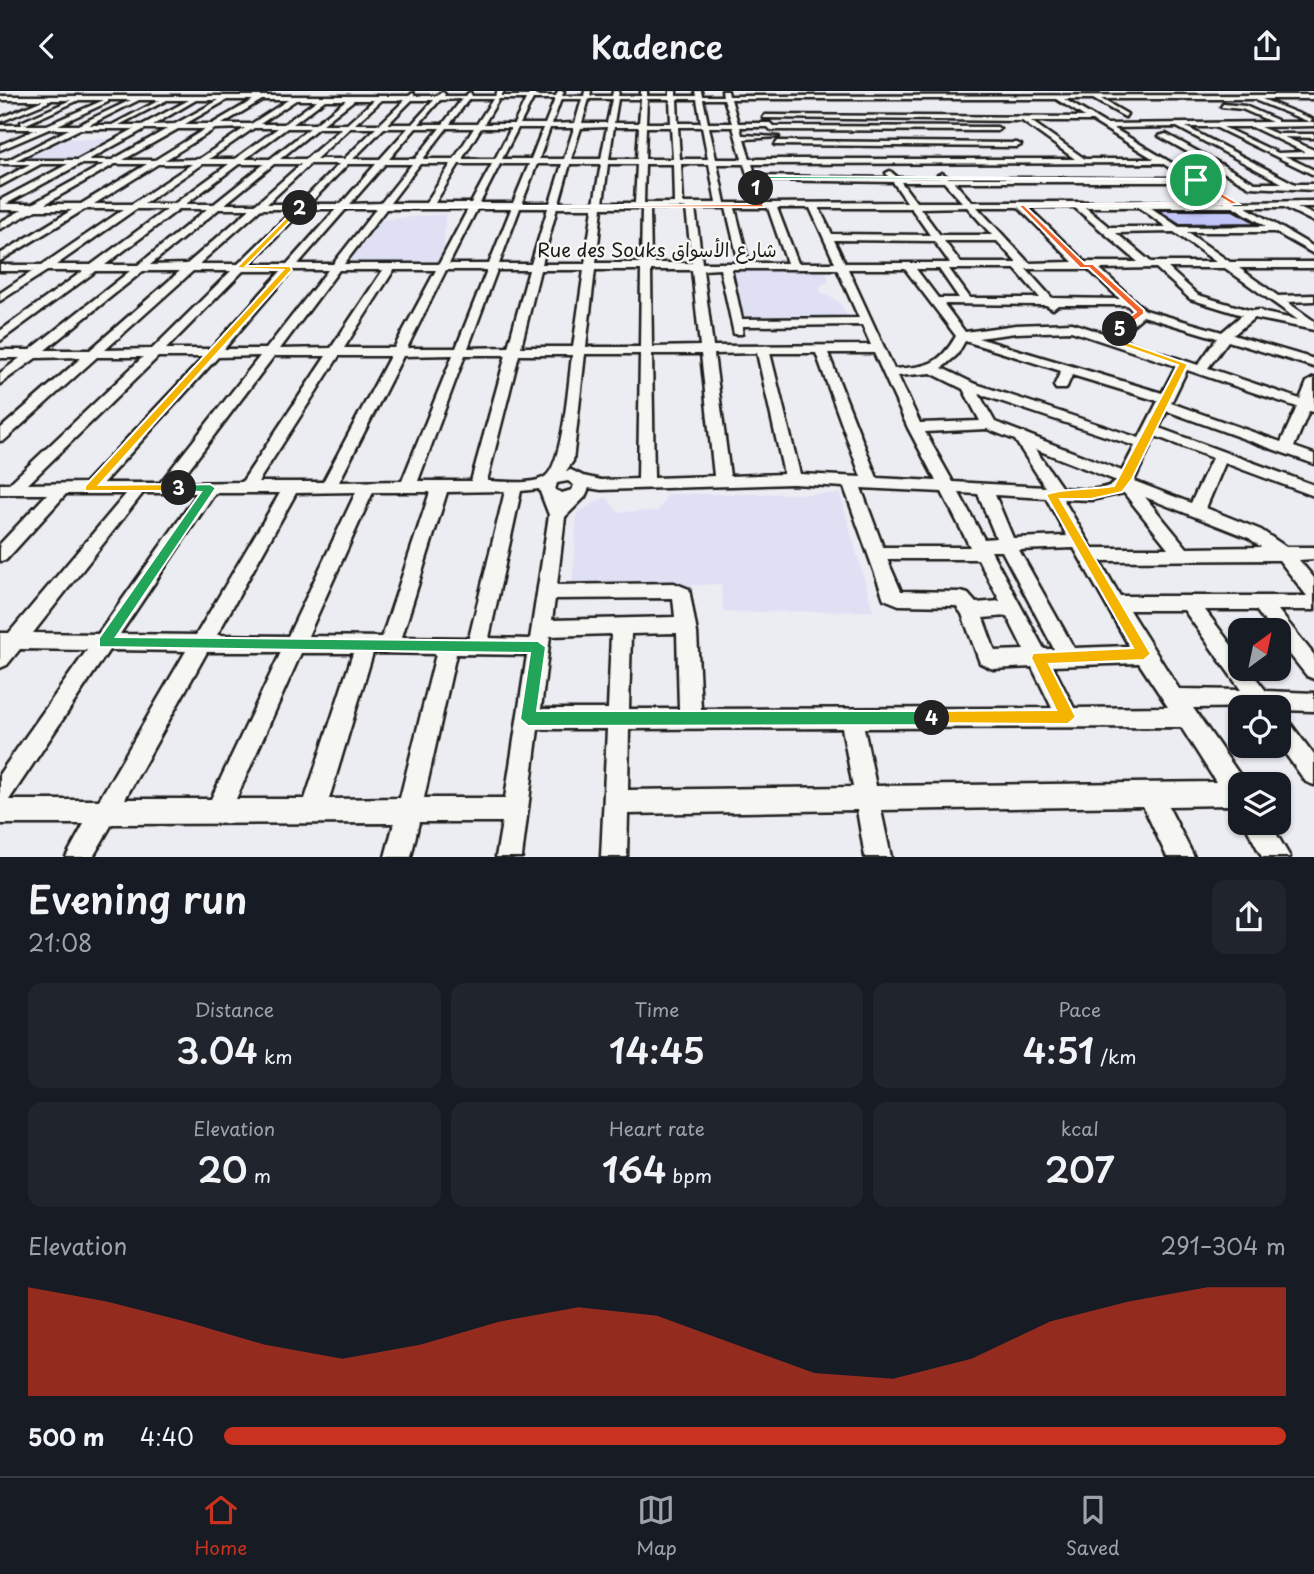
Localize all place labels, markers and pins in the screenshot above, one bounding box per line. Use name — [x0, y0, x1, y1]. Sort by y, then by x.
pin — [1166, 150, 1226, 210]
pin: 1 — [738, 171, 774, 205]
pin: 2 — [282, 191, 318, 225]
pin: 5 — [1102, 311, 1138, 347]
pin: 3 — [162, 471, 196, 505]
pin: 4 — [914, 701, 950, 735]

